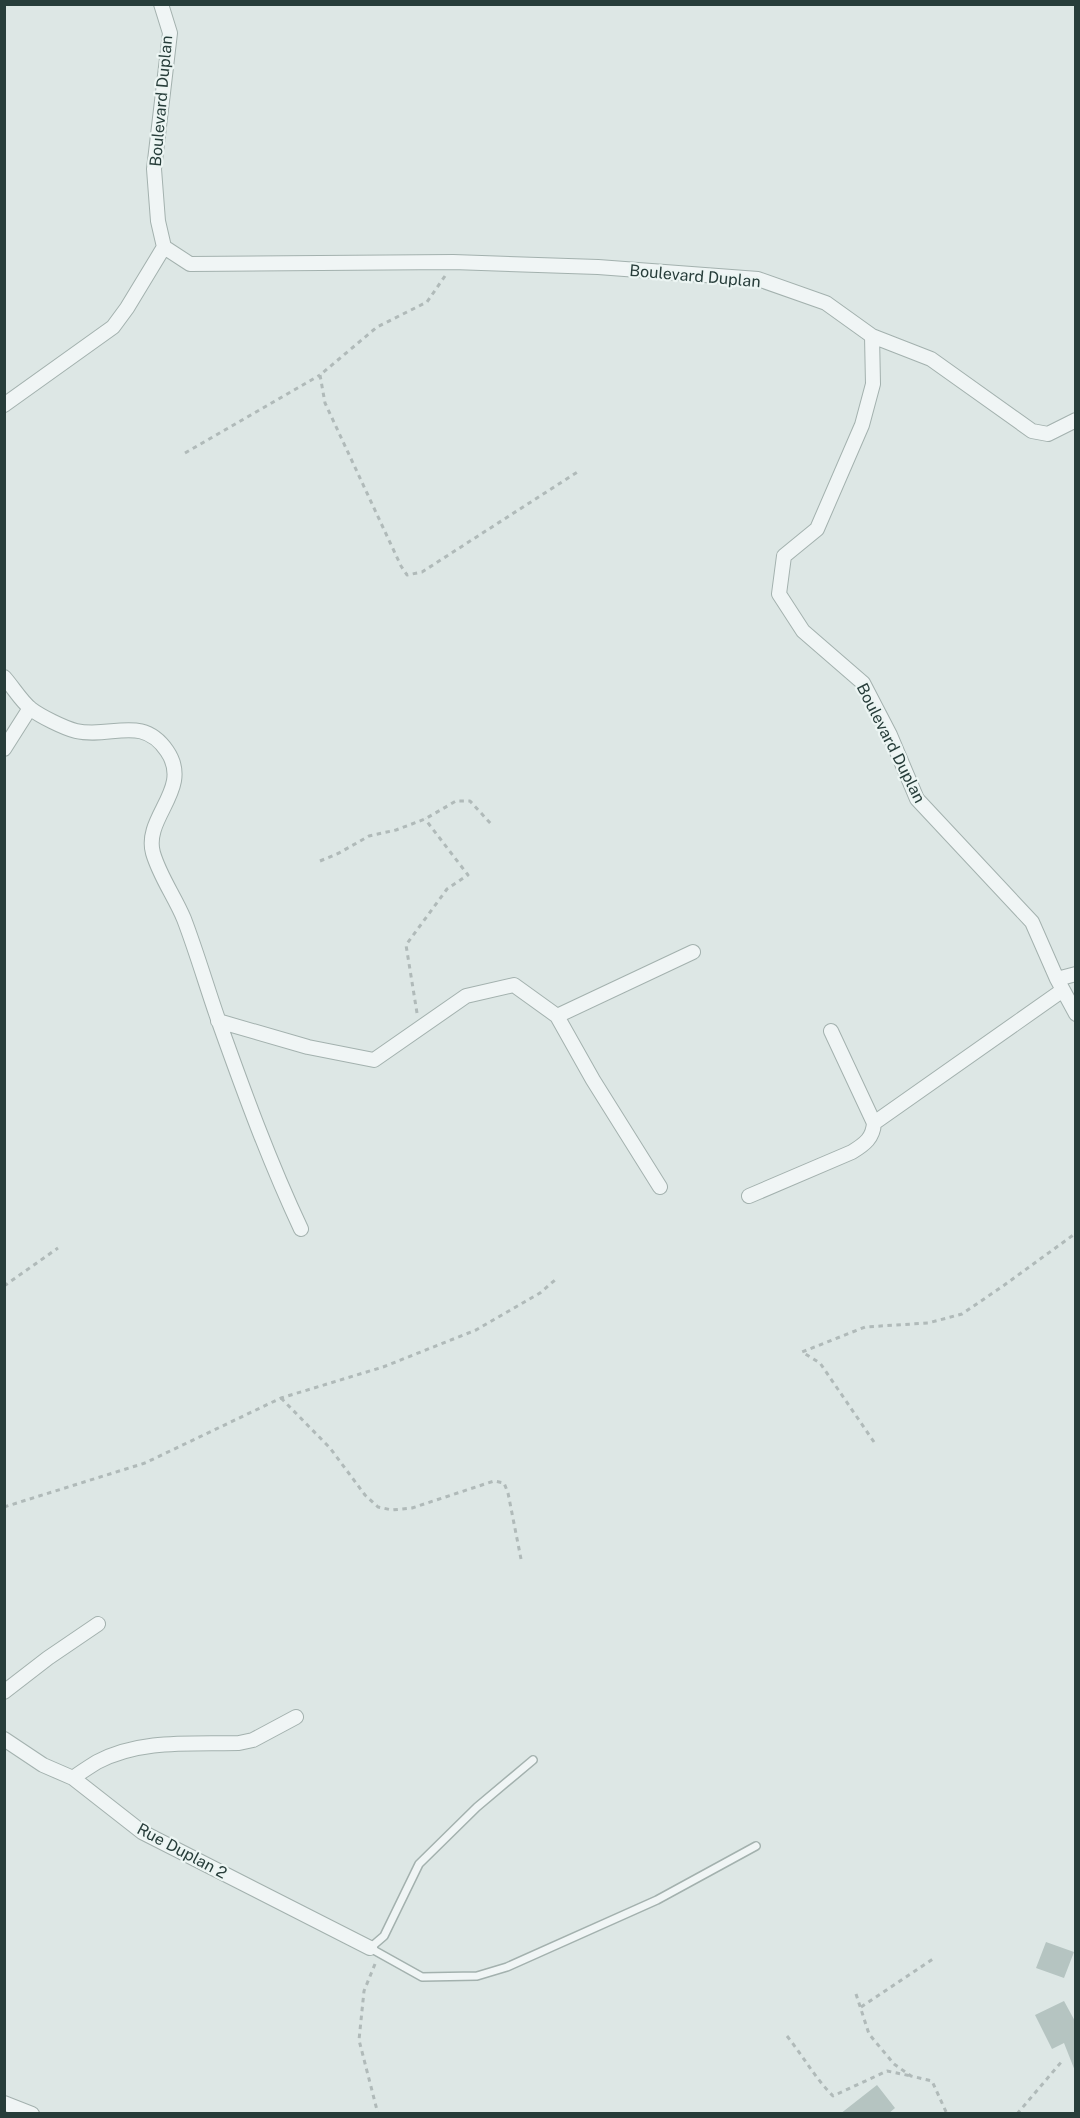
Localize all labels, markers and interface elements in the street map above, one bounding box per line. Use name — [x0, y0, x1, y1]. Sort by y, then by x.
street label: Boulevard Duplan — [146, 35, 176, 167]
street label: Boulevard Duplan — [629, 261, 761, 291]
street label: Boulevard Duplan — [853, 680, 929, 806]
street label: Rue Duplan 2 — [134, 1819, 230, 1883]

